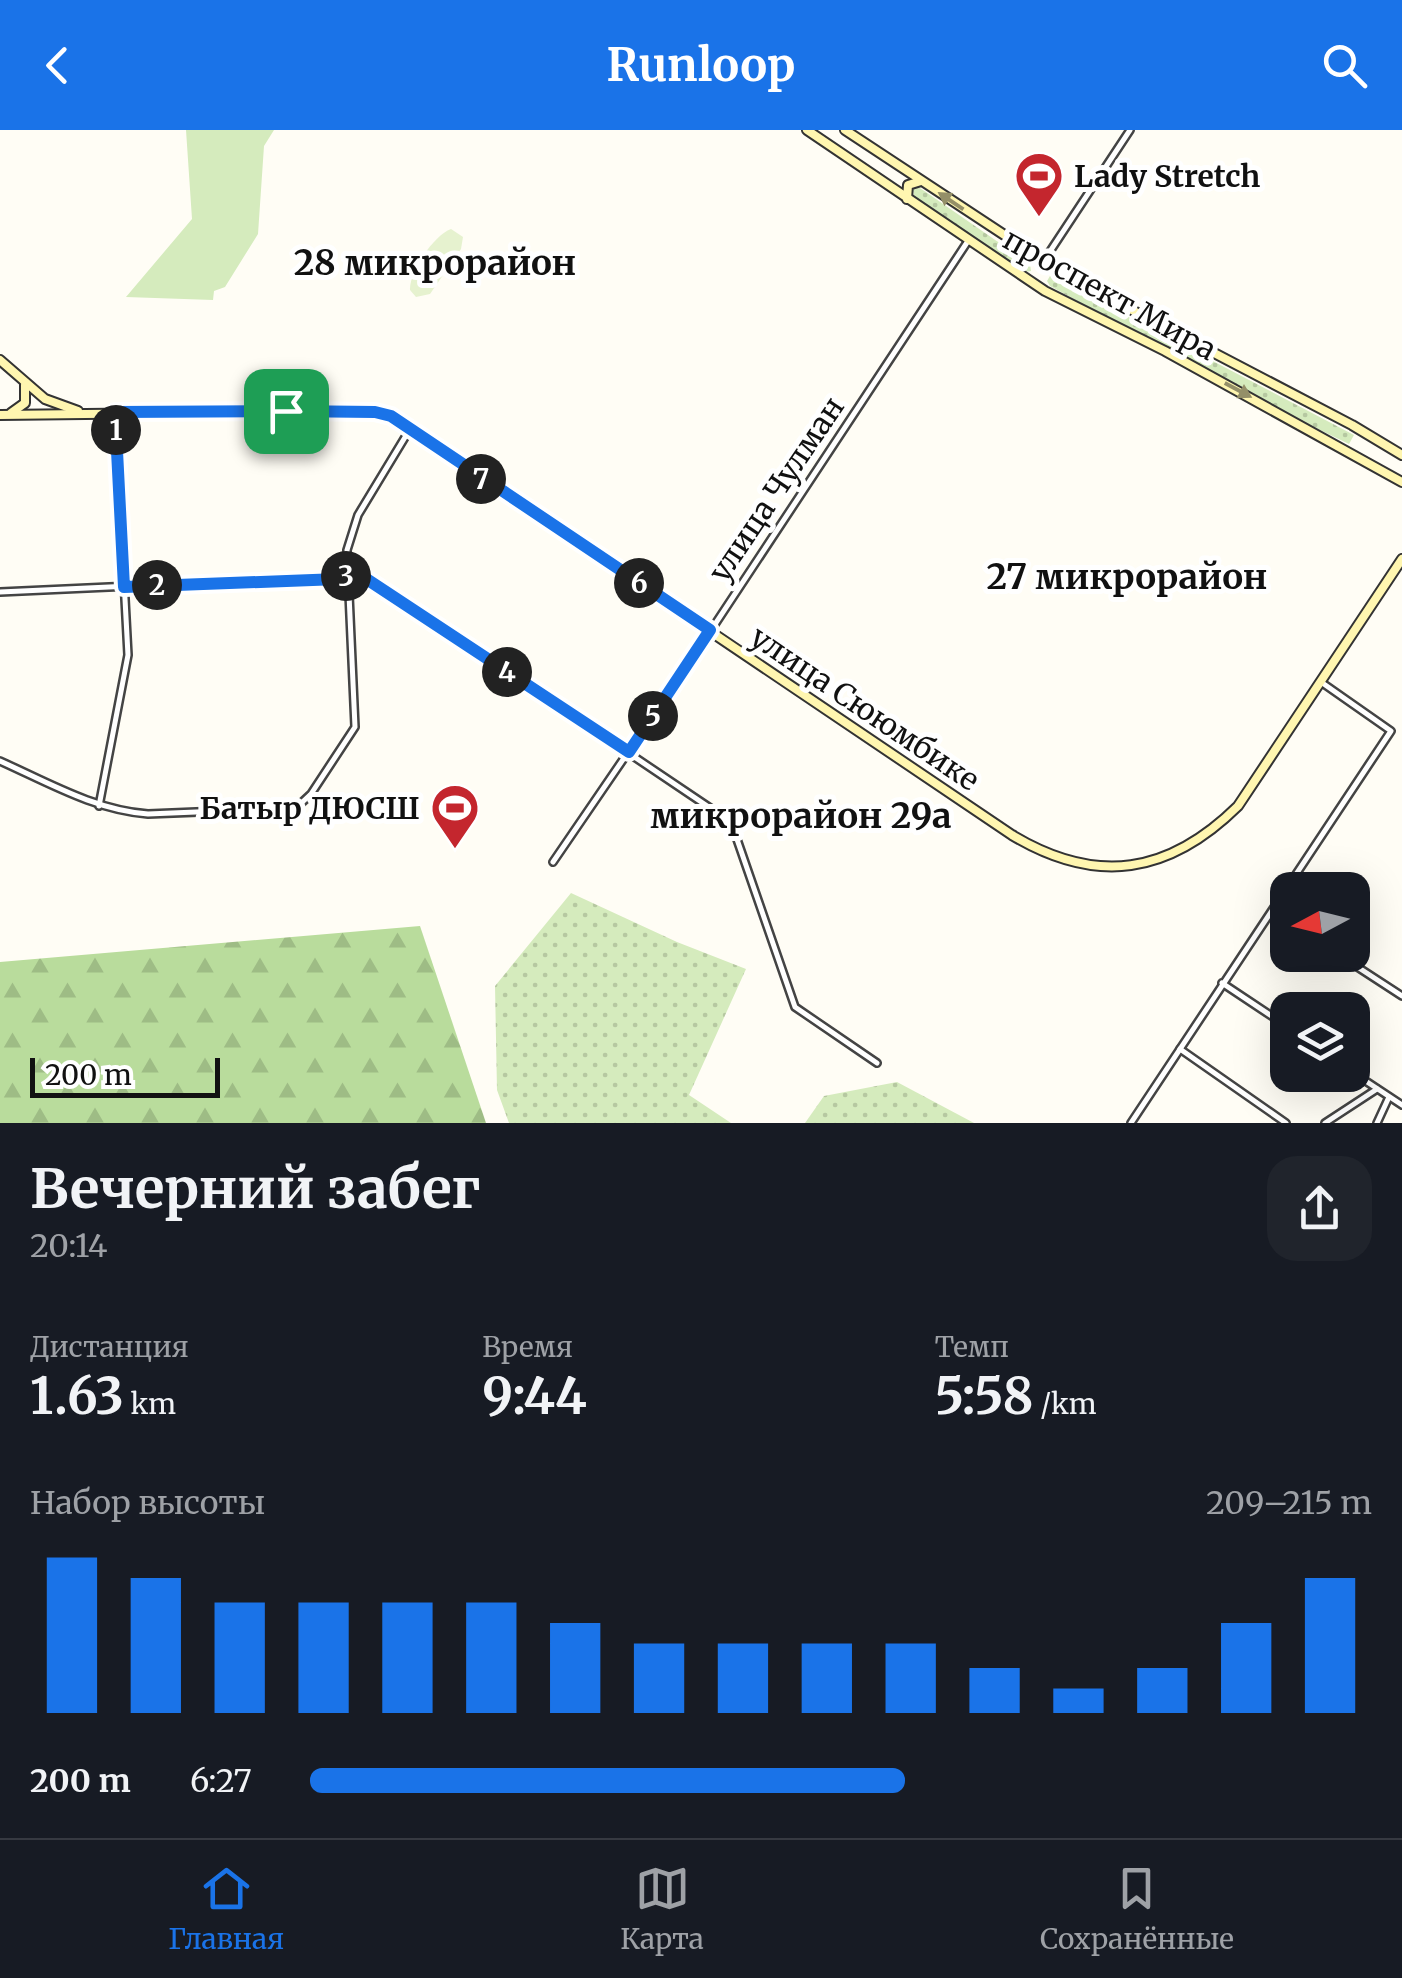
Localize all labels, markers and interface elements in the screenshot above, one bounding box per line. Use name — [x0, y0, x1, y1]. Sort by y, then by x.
text: Runloop — [607, 37, 795, 93]
icon: back — [30, 38, 85, 93]
icon: search — [1317, 38, 1372, 93]
sports icon: Lady Stretch — [1013, 150, 1065, 218]
place label: Lady Stretch — [1074, 157, 1260, 195]
one-way arrow — [938, 192, 965, 211]
street label: проспект Мира — [997, 220, 1223, 368]
district label: 28 микрорайон — [294, 241, 576, 285]
pin — [244, 369, 329, 454]
one-way arrow — [1224, 381, 1253, 398]
icon: arrive — [259, 384, 314, 439]
street label: улица Чулман — [700, 389, 852, 589]
pin: 1 — [91, 405, 141, 455]
text: 1 — [110, 412, 122, 448]
pin: 7 — [456, 454, 506, 504]
text: 7 — [473, 461, 489, 497]
pin: 3 — [321, 551, 371, 601]
district label: 27 микрорайон — [987, 555, 1267, 599]
text: 3 — [338, 558, 354, 594]
pin: 6 — [614, 558, 664, 608]
pin: 2 — [132, 560, 182, 610]
text: 6 — [630, 565, 648, 601]
text: 2 — [149, 567, 165, 603]
street label: улица Сююмбике — [743, 617, 987, 799]
pin: 4 — [482, 647, 532, 697]
text: 4 — [498, 654, 516, 690]
pin: 5 — [628, 691, 678, 741]
text: 5 — [645, 698, 661, 734]
sports icon: Батыр ДЮСШ — [429, 782, 481, 850]
place label: Батыр ДЮСШ — [200, 789, 420, 827]
district label: микрорайон 29а — [650, 794, 952, 838]
north arrow — [1270, 872, 1370, 972]
map controls — [1270, 872, 1370, 1092]
button: layers — [1270, 992, 1370, 1092]
scale bar — [30, 1053, 220, 1098]
text: 200 m — [45, 1057, 132, 1093]
text: Вечерний забег — [30, 1154, 480, 1223]
button: share — [1267, 1156, 1372, 1261]
text: 20:14 — [30, 1226, 107, 1266]
text: Дистанция — [30, 1329, 189, 1365]
text: Время — [482, 1329, 573, 1365]
text: Темп — [935, 1329, 1009, 1365]
text: 1.63 — [30, 1365, 124, 1428]
text: 9:44 — [482, 1365, 587, 1428]
text: 5:58 — [935, 1365, 1034, 1428]
text: km — [124, 1386, 176, 1422]
text: /km — [1034, 1386, 1097, 1422]
text: Набор высоты — [30, 1483, 265, 1523]
text: 209–215 m — [1206, 1483, 1372, 1523]
text: 200 m — [30, 1761, 131, 1801]
text: 6:27 — [190, 1761, 252, 1801]
tab: Главная — [168, 1861, 284, 1957]
tab: Карта — [620, 1861, 704, 1957]
tab: Сохранённые — [1040, 1861, 1234, 1957]

